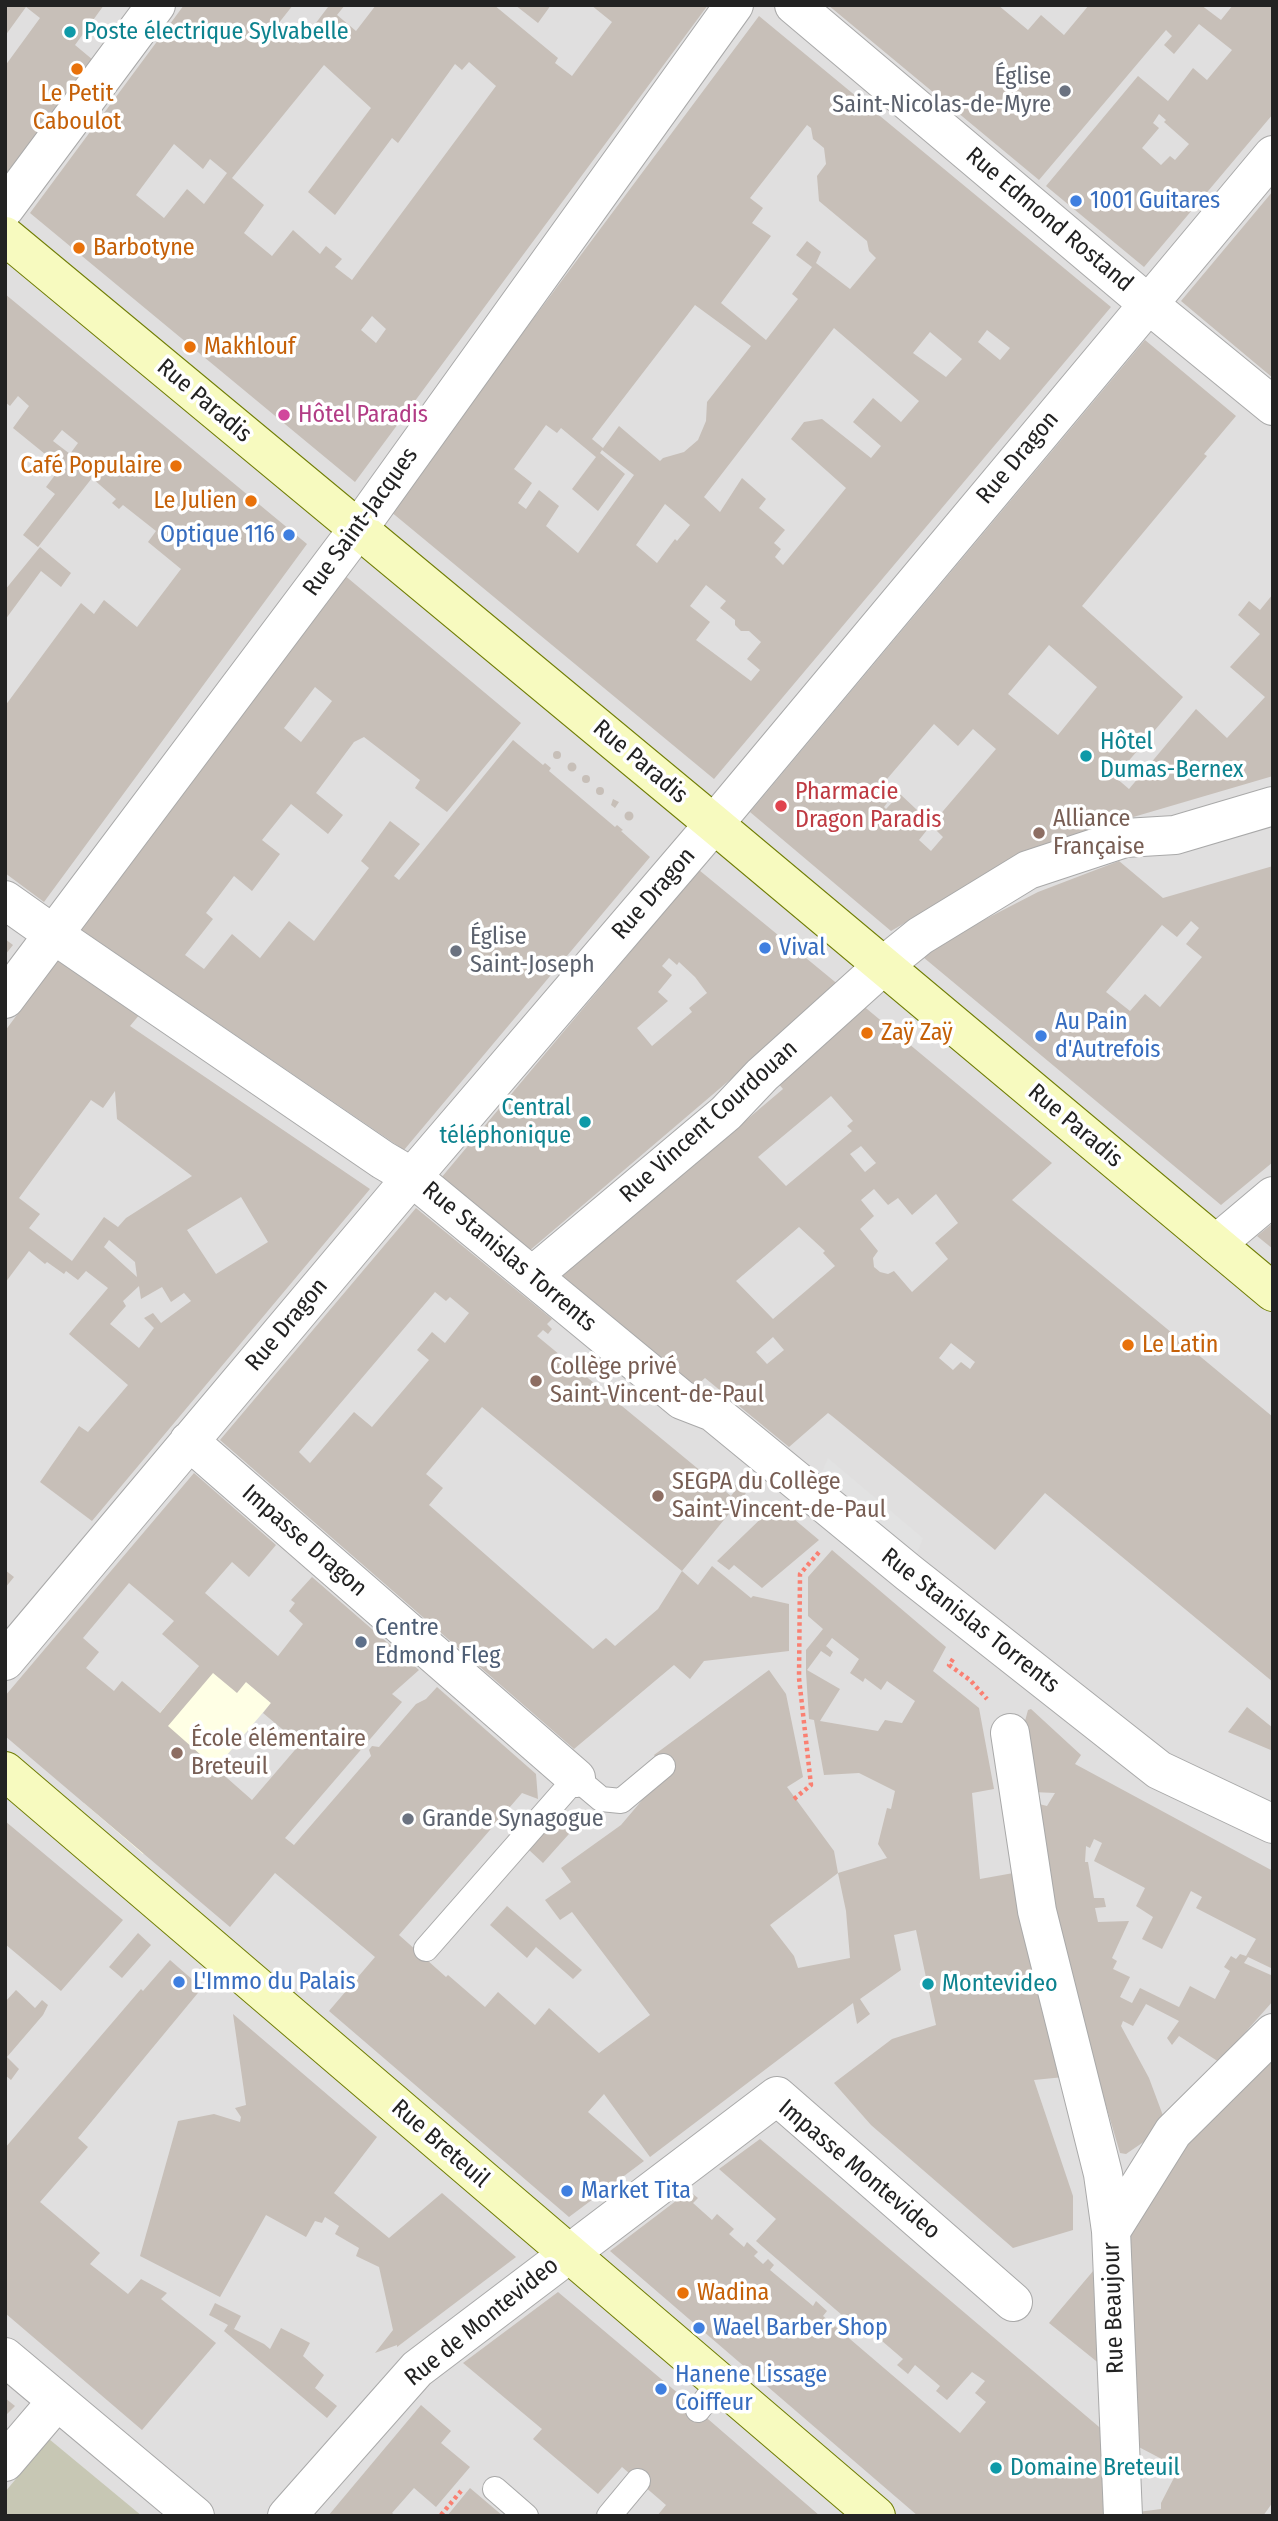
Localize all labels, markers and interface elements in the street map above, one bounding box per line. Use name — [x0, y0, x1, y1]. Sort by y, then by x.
place label: Poste électrique Sylvabelle — [84, 18, 349, 46]
marker: Poste électrique Sylvabelle — [62, 24, 78, 40]
marker: Le Petit Caboulot — [69, 61, 85, 77]
place label: Église Saint-Nicolas-de-Myre — [832, 63, 1051, 119]
place label: Le Petit Caboulot — [33, 80, 121, 136]
marker: Église Saint-Nicolas-de-Myre — [1057, 83, 1073, 99]
street label: Rue Edmond Rostand — [959, 142, 1139, 298]
place label: 1001 Guitares — [1090, 187, 1220, 215]
marker: 1001 Guitares — [1068, 193, 1084, 209]
place label: Barbotyne — [93, 234, 195, 262]
marker: Barbotyne — [71, 240, 87, 256]
place label: Makhlouf — [204, 333, 295, 361]
marker: Makhlouf — [182, 339, 198, 355]
street label: Rue Paradis — [151, 353, 257, 449]
place label: Hôtel Paradis — [298, 401, 428, 429]
street label: Rue Dragon — [971, 406, 1065, 510]
marker: Hôtel Paradis — [276, 407, 292, 423]
street label: Rue Saint-Jacques — [297, 442, 425, 602]
place label: Café Populaire — [20, 452, 162, 480]
marker: Café Populaire — [168, 458, 184, 474]
place label: Le Julien — [153, 487, 237, 515]
marker: Le Julien — [243, 493, 259, 509]
place label: Optique 116 — [160, 521, 275, 549]
marker: Optique 116 — [281, 527, 297, 543]
street label: Rue Paradis — [587, 714, 693, 810]
place label: Hôtel Dumas-Bernex — [1100, 728, 1244, 784]
marker: Hôtel Dumas-Bernex — [1078, 748, 1094, 764]
place label: Pharmacie Dragon Paradis — [795, 778, 942, 834]
marker: Pharmacie Dragon Paradis — [773, 798, 789, 814]
place label: Alliance Française — [1053, 805, 1145, 861]
marker: Alliance Française — [1031, 825, 1047, 841]
street label: Rue Dragon — [606, 842, 702, 946]
place label: Église Saint-Joseph — [470, 923, 595, 979]
place label: Vival — [779, 934, 825, 962]
marker: Vival — [757, 940, 773, 956]
marker: Église Saint-Joseph — [448, 943, 464, 959]
place label: Au Pain d'Autrefois — [1055, 1008, 1161, 1064]
place label: Zaÿ Zaÿ — [881, 1019, 953, 1047]
marker: Zaÿ Zaÿ — [859, 1025, 875, 1041]
marker: Au Pain d'Autrefois — [1033, 1028, 1049, 1044]
street label: Rue Vincent Courdouan — [614, 1035, 804, 1209]
street label: Rue Paradis — [1022, 1078, 1128, 1174]
place label: Central téléphonique — [440, 1094, 571, 1150]
marker: Central téléphonique — [577, 1114, 593, 1130]
street label: Rue Stanislas Torrents — [416, 1176, 602, 1338]
street label: Rue Dragon — [240, 1273, 334, 1377]
place label: Le Latin — [1142, 1331, 1218, 1359]
marker: Le Latin — [1120, 1337, 1136, 1353]
place label: Collège privé Saint-Vincent-de-Paul — [550, 1353, 764, 1409]
marker: Collège privé Saint-Vincent-de-Paul — [528, 1373, 544, 1389]
place label: SEGPA du Collège Saint-Vincent-de-Paul — [672, 1468, 886, 1524]
street label: Impasse Dragon — [236, 1479, 372, 1603]
marker: SEGPA du Collège Saint-Vincent-de-Paul — [650, 1488, 666, 1504]
street label: Rue Stanislas Torrents — [875, 1542, 1065, 1700]
place label: Centre Edmond Fleg — [375, 1614, 500, 1670]
marker: Centre Edmond Fleg — [353, 1634, 369, 1650]
place label: École élémentaire Breteuil — [191, 1725, 366, 1781]
marker: École élémentaire Breteuil — [169, 1745, 185, 1761]
place label: Grande Synagogue — [422, 1805, 604, 1833]
marker: Grande Synagogue — [400, 1811, 416, 1827]
place label: L'Immo du Palais — [193, 1968, 356, 1996]
place label: Montevideo — [942, 1970, 1058, 1998]
marker: L'Immo du Palais — [171, 1974, 187, 1990]
marker: Montevideo — [920, 1976, 936, 1992]
street label: Rue Breteuil — [385, 2094, 495, 2194]
street label: Impasse Montevideo — [772, 2094, 946, 2246]
place label: Market Tita — [581, 2177, 691, 2205]
marker: Market Tita — [559, 2183, 575, 2199]
street label: Rue Beaujour — [1097, 2242, 1131, 2374]
street label: Rue de Montevideo — [399, 2251, 565, 2393]
place label: Wadina — [697, 2279, 769, 2307]
marker: Wadina — [675, 2285, 691, 2301]
place label: Wael Barber Shop — [713, 2314, 888, 2342]
marker: Wael Barber Shop — [691, 2320, 707, 2336]
place label: Hanene Lissage Coiffeur — [675, 2361, 827, 2417]
marker: Hanene Lissage Coiffeur — [653, 2381, 669, 2397]
place label: Domaine Breteuil — [1010, 2454, 1180, 2482]
marker: Domaine Breteuil — [988, 2460, 1004, 2476]

